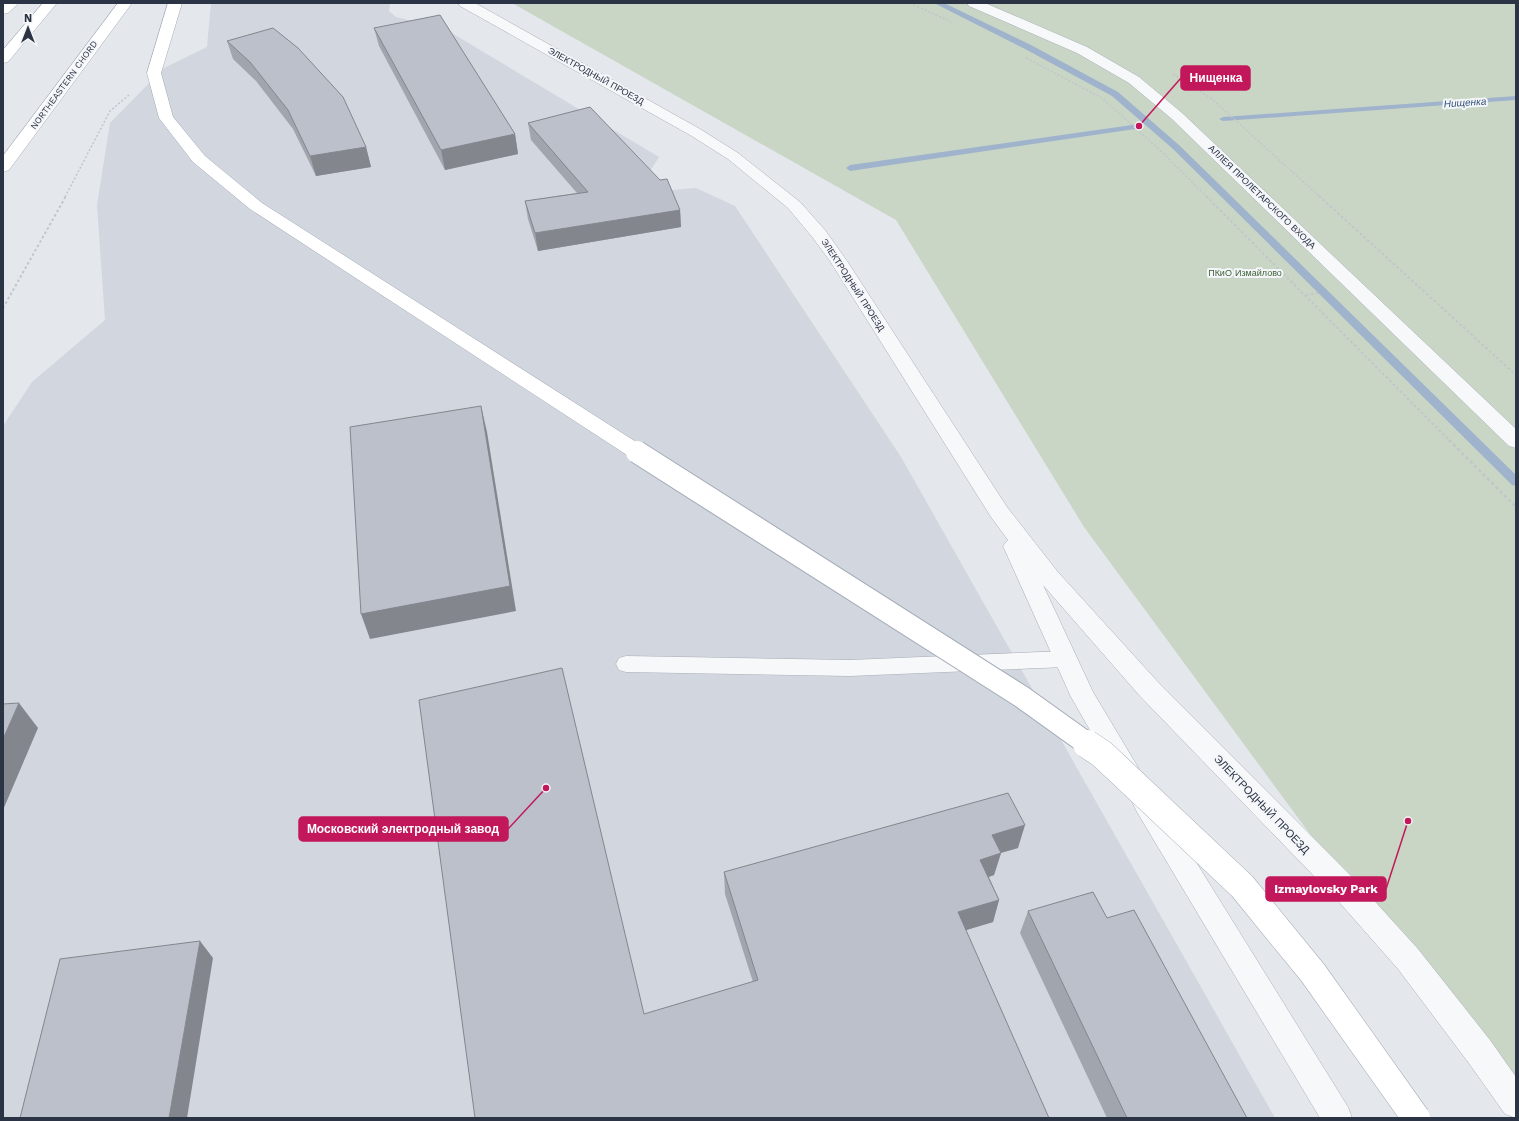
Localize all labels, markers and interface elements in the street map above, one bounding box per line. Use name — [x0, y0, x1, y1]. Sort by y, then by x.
north arrow — [8, 8, 48, 48]
text: N — [24, 12, 32, 25]
street label: NORTHEASTERN CHORD — [28, 39, 100, 131]
street label: ЭЛЕКТРОДНЫЙ ПРОЕЗД — [546, 45, 646, 107]
callout: Нищенка — [1181, 66, 1250, 90]
text: Нищенка — [1190, 71, 1243, 85]
water label: Нищенка — [1443, 95, 1487, 109]
street label: АЛЛЕЯ ПРОЛЕТАРСКОГО ВХОДА — [1206, 143, 1318, 251]
street label: ЭЛЕКТРОДНЫЙ ПРОЕЗД — [819, 236, 887, 333]
park label: ПКиО Измайлово — [1208, 268, 1282, 278]
street label: ЭЛЕКТРОДНЫЙ ПРОЕЗД — [1211, 752, 1313, 857]
callout: Московский электродный завод — [299, 817, 508, 841]
text: Московский электродный завод — [307, 822, 499, 836]
callout: Izmaylovsky Park — [1266, 877, 1386, 901]
text: Izmaylovsky Park — [1274, 882, 1378, 896]

